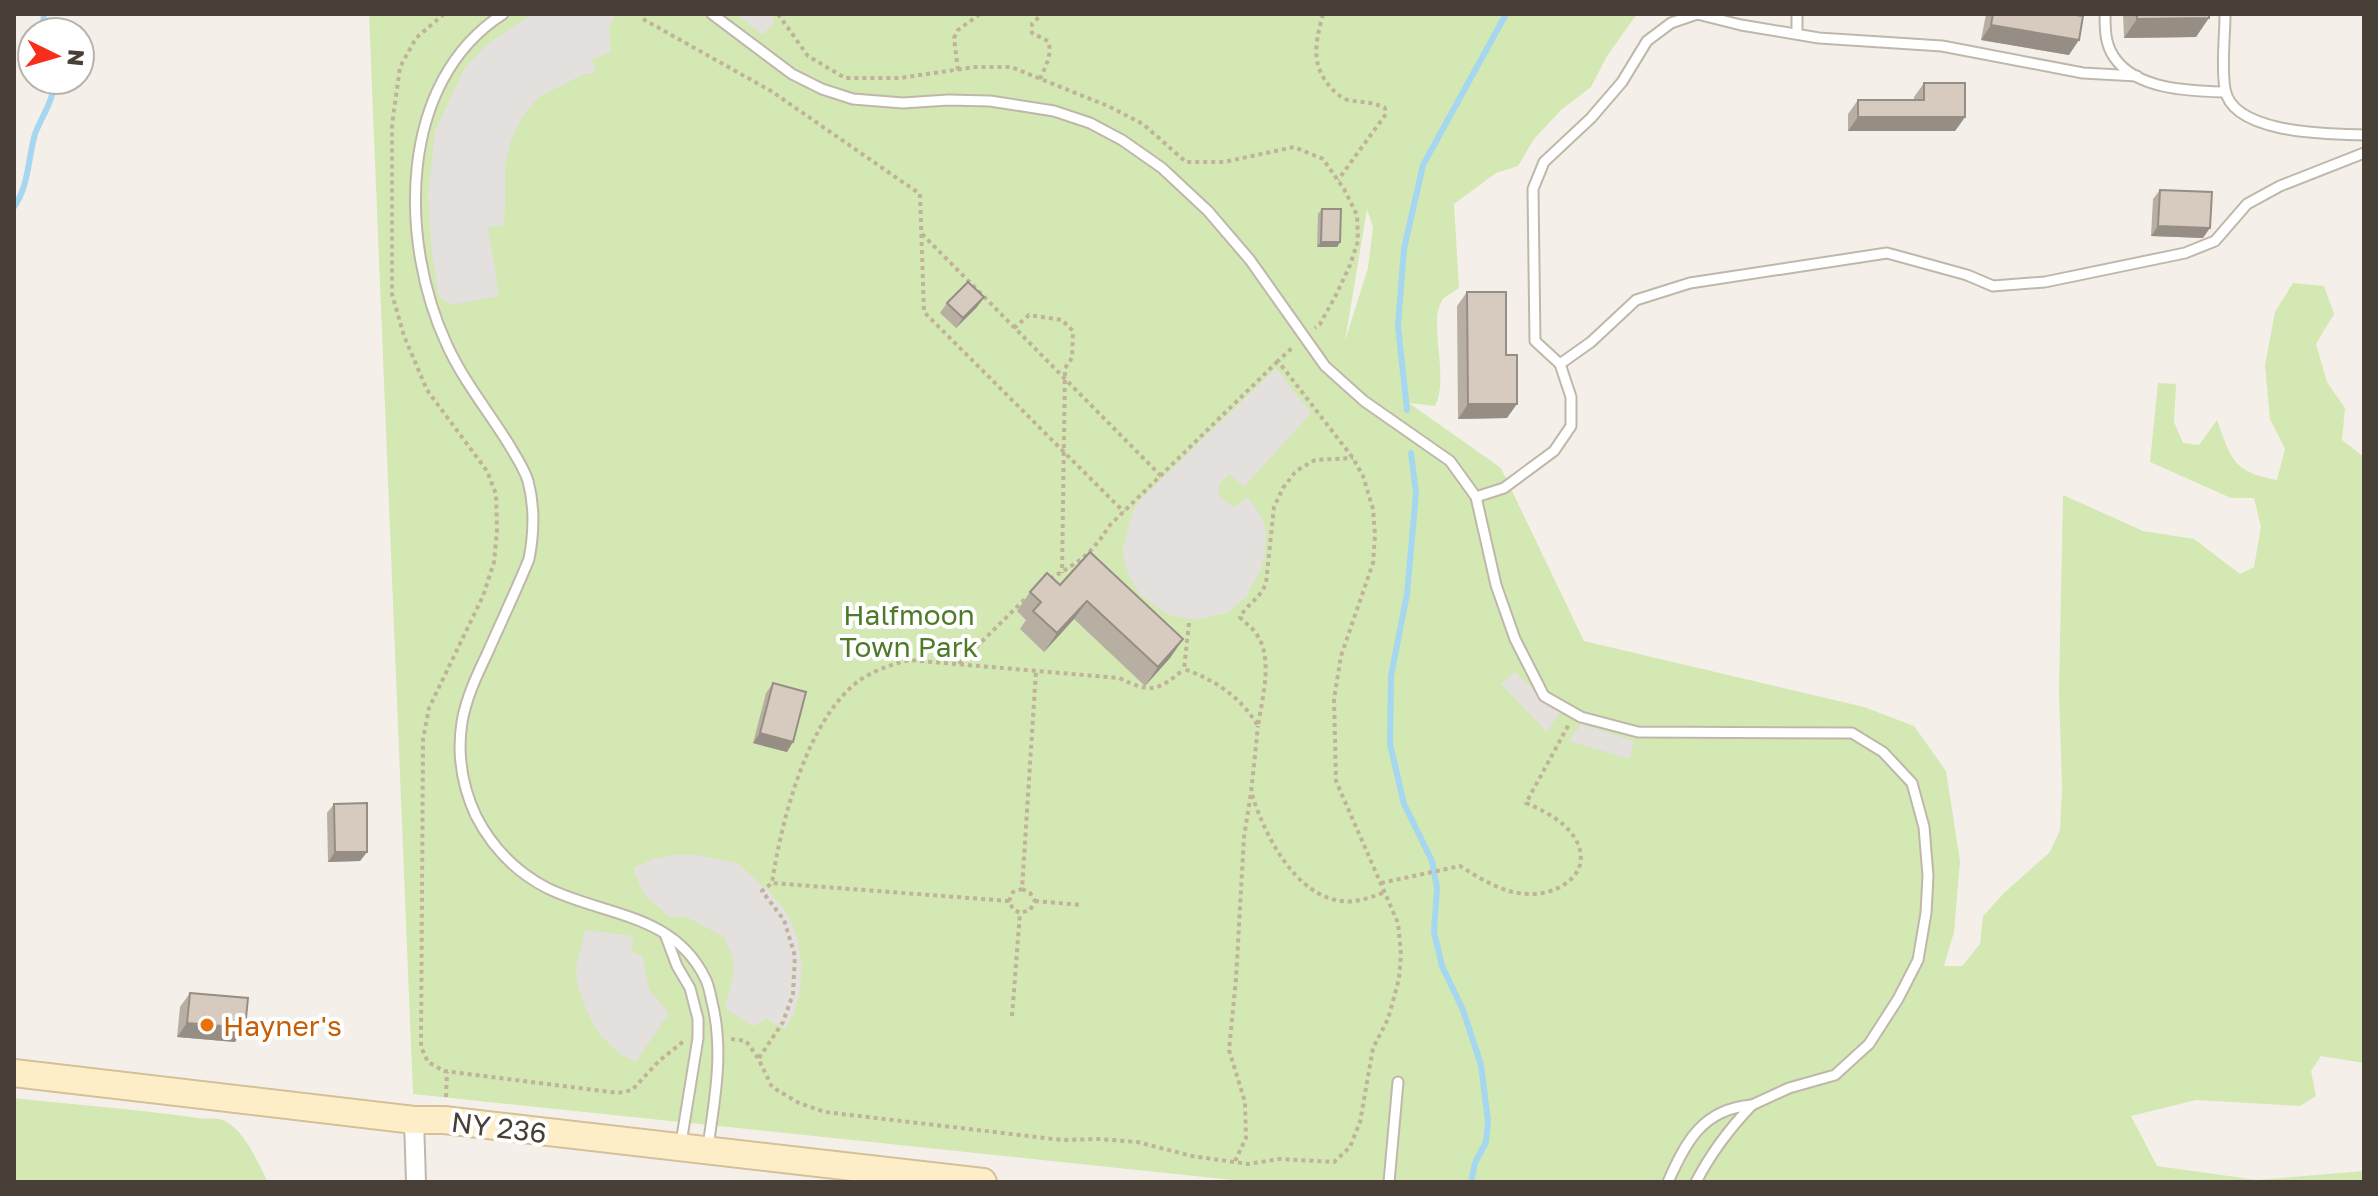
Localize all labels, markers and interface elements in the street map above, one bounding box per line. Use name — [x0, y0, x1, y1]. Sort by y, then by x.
north arrow — [16, 16, 96, 96]
text: N — [62, 48, 91, 67]
park label: Halfmoon Town Park — [840, 598, 979, 663]
place label: Hayner's — [223, 1009, 342, 1042]
marker: Hayner's — [198, 1016, 216, 1034]
street label: NY 236 — [449, 1105, 549, 1149]

